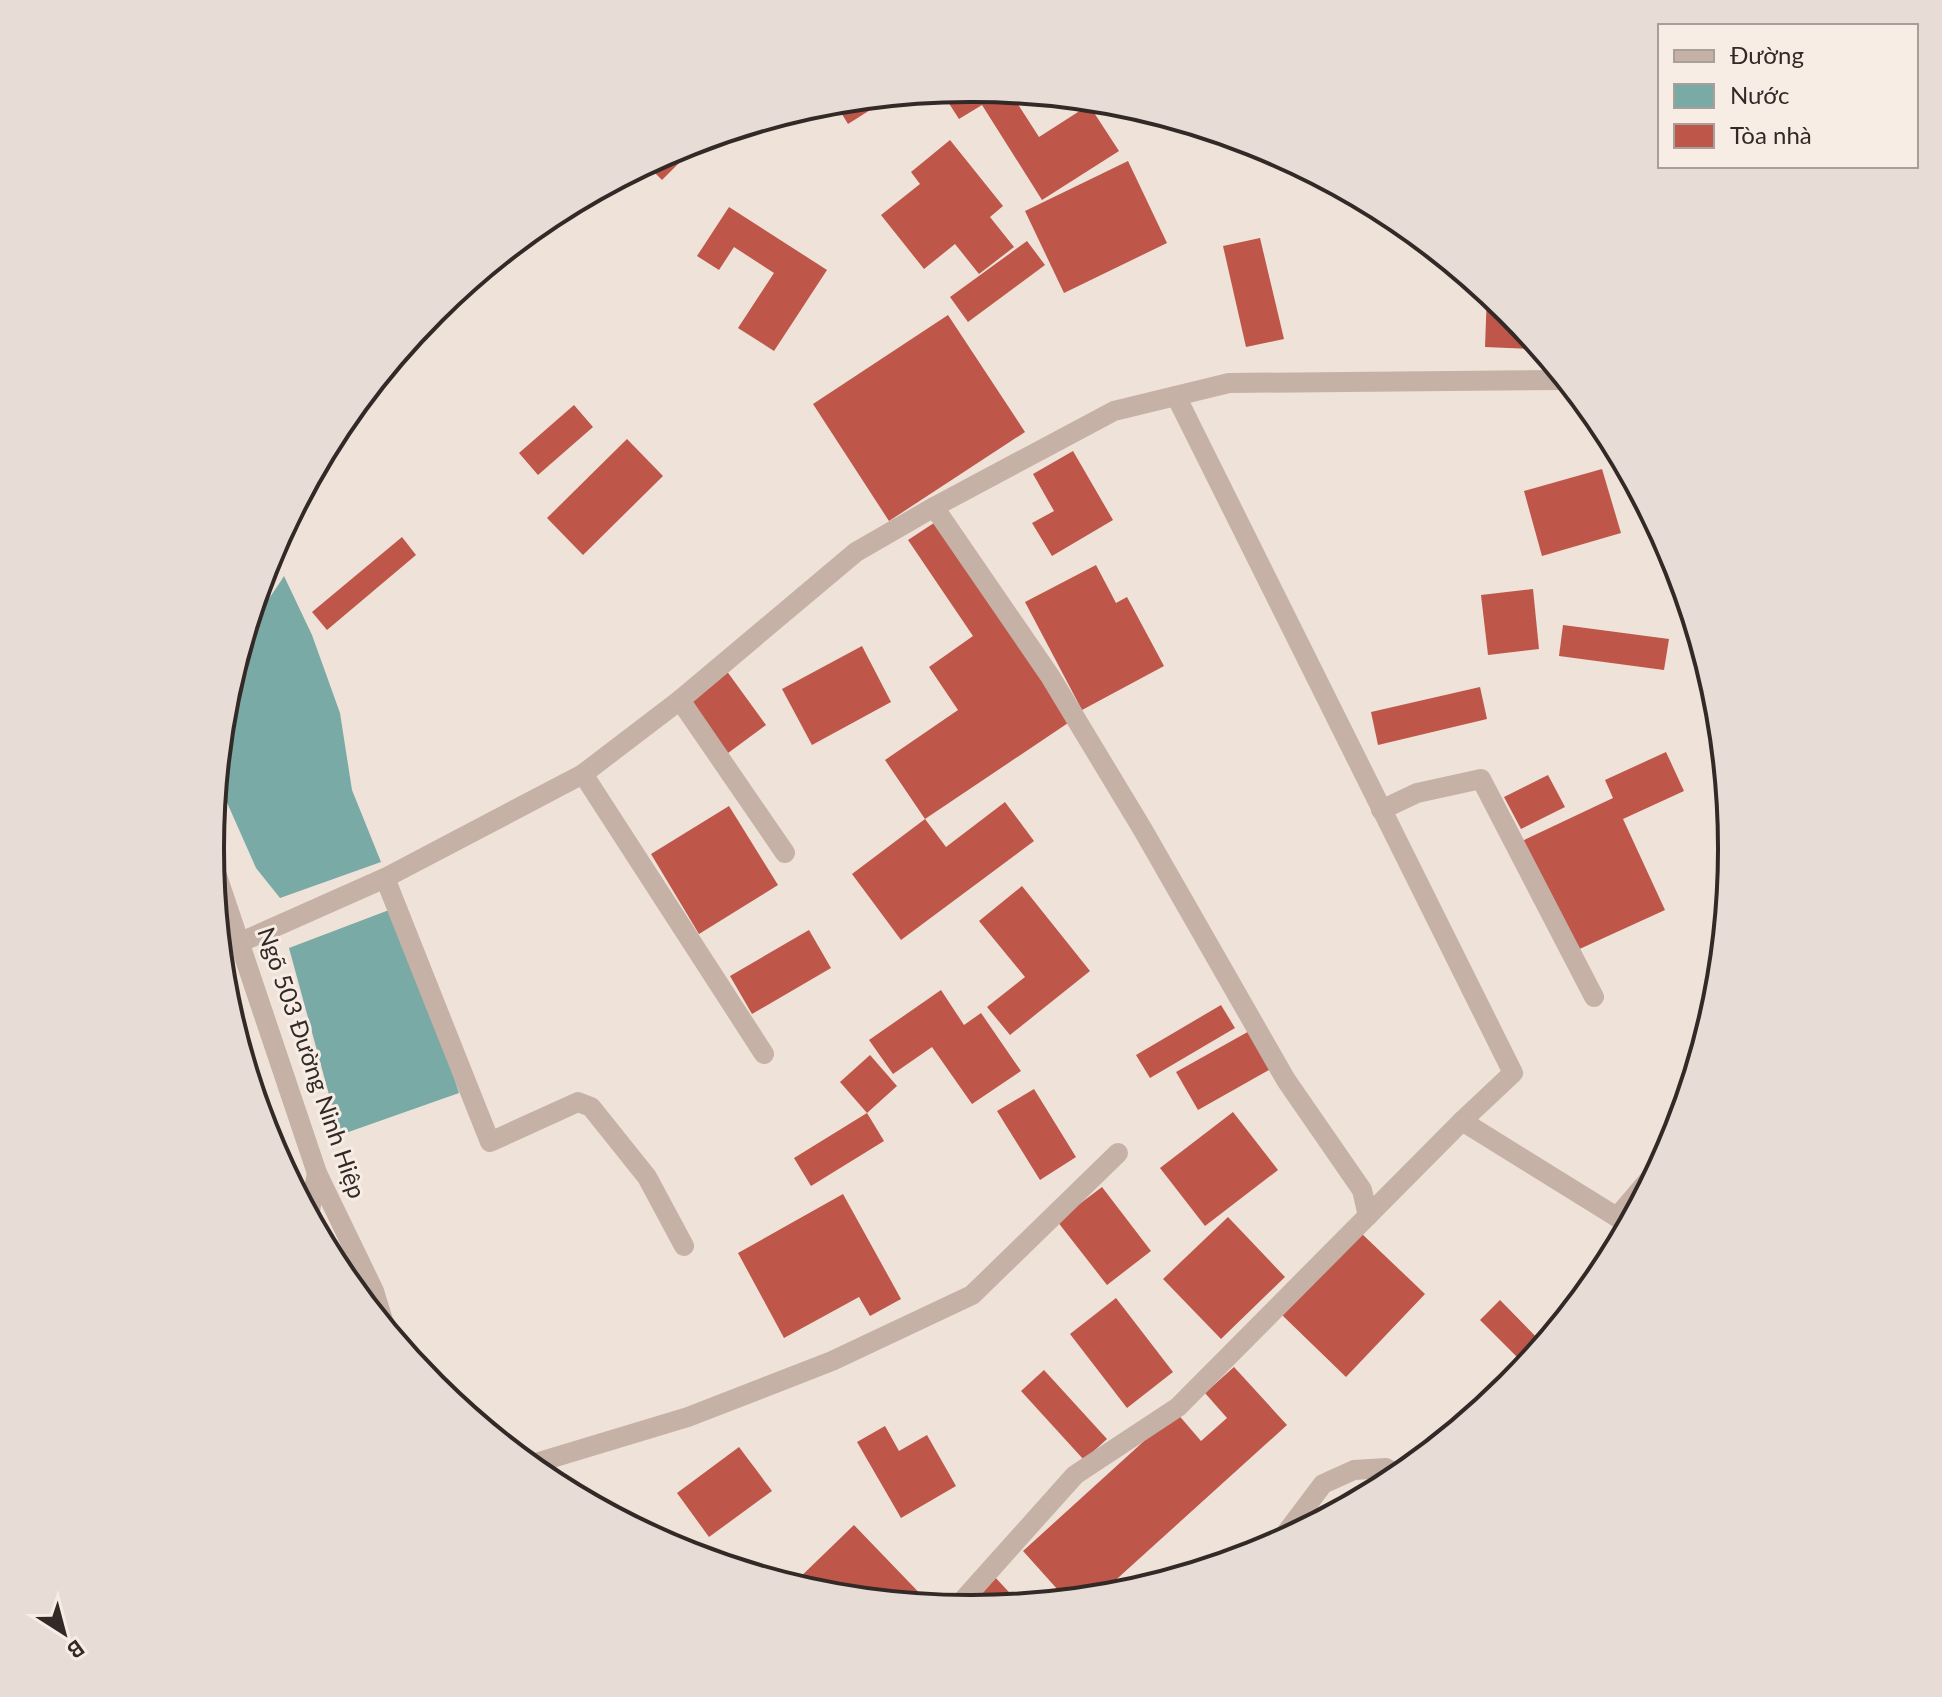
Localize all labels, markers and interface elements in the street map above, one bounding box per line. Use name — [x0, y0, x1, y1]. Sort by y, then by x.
legend — [1658, 24, 1918, 168]
text: Đường — [1730, 40, 1804, 69]
text: Nước — [1730, 80, 1789, 109]
text: Tòa nhà — [1730, 120, 1812, 149]
street label: Ngõ 503 Đường Ninh Hiệp — [252, 923, 372, 1202]
north arrow — [24, 1593, 104, 1673]
text: B — [62, 1634, 90, 1665]

